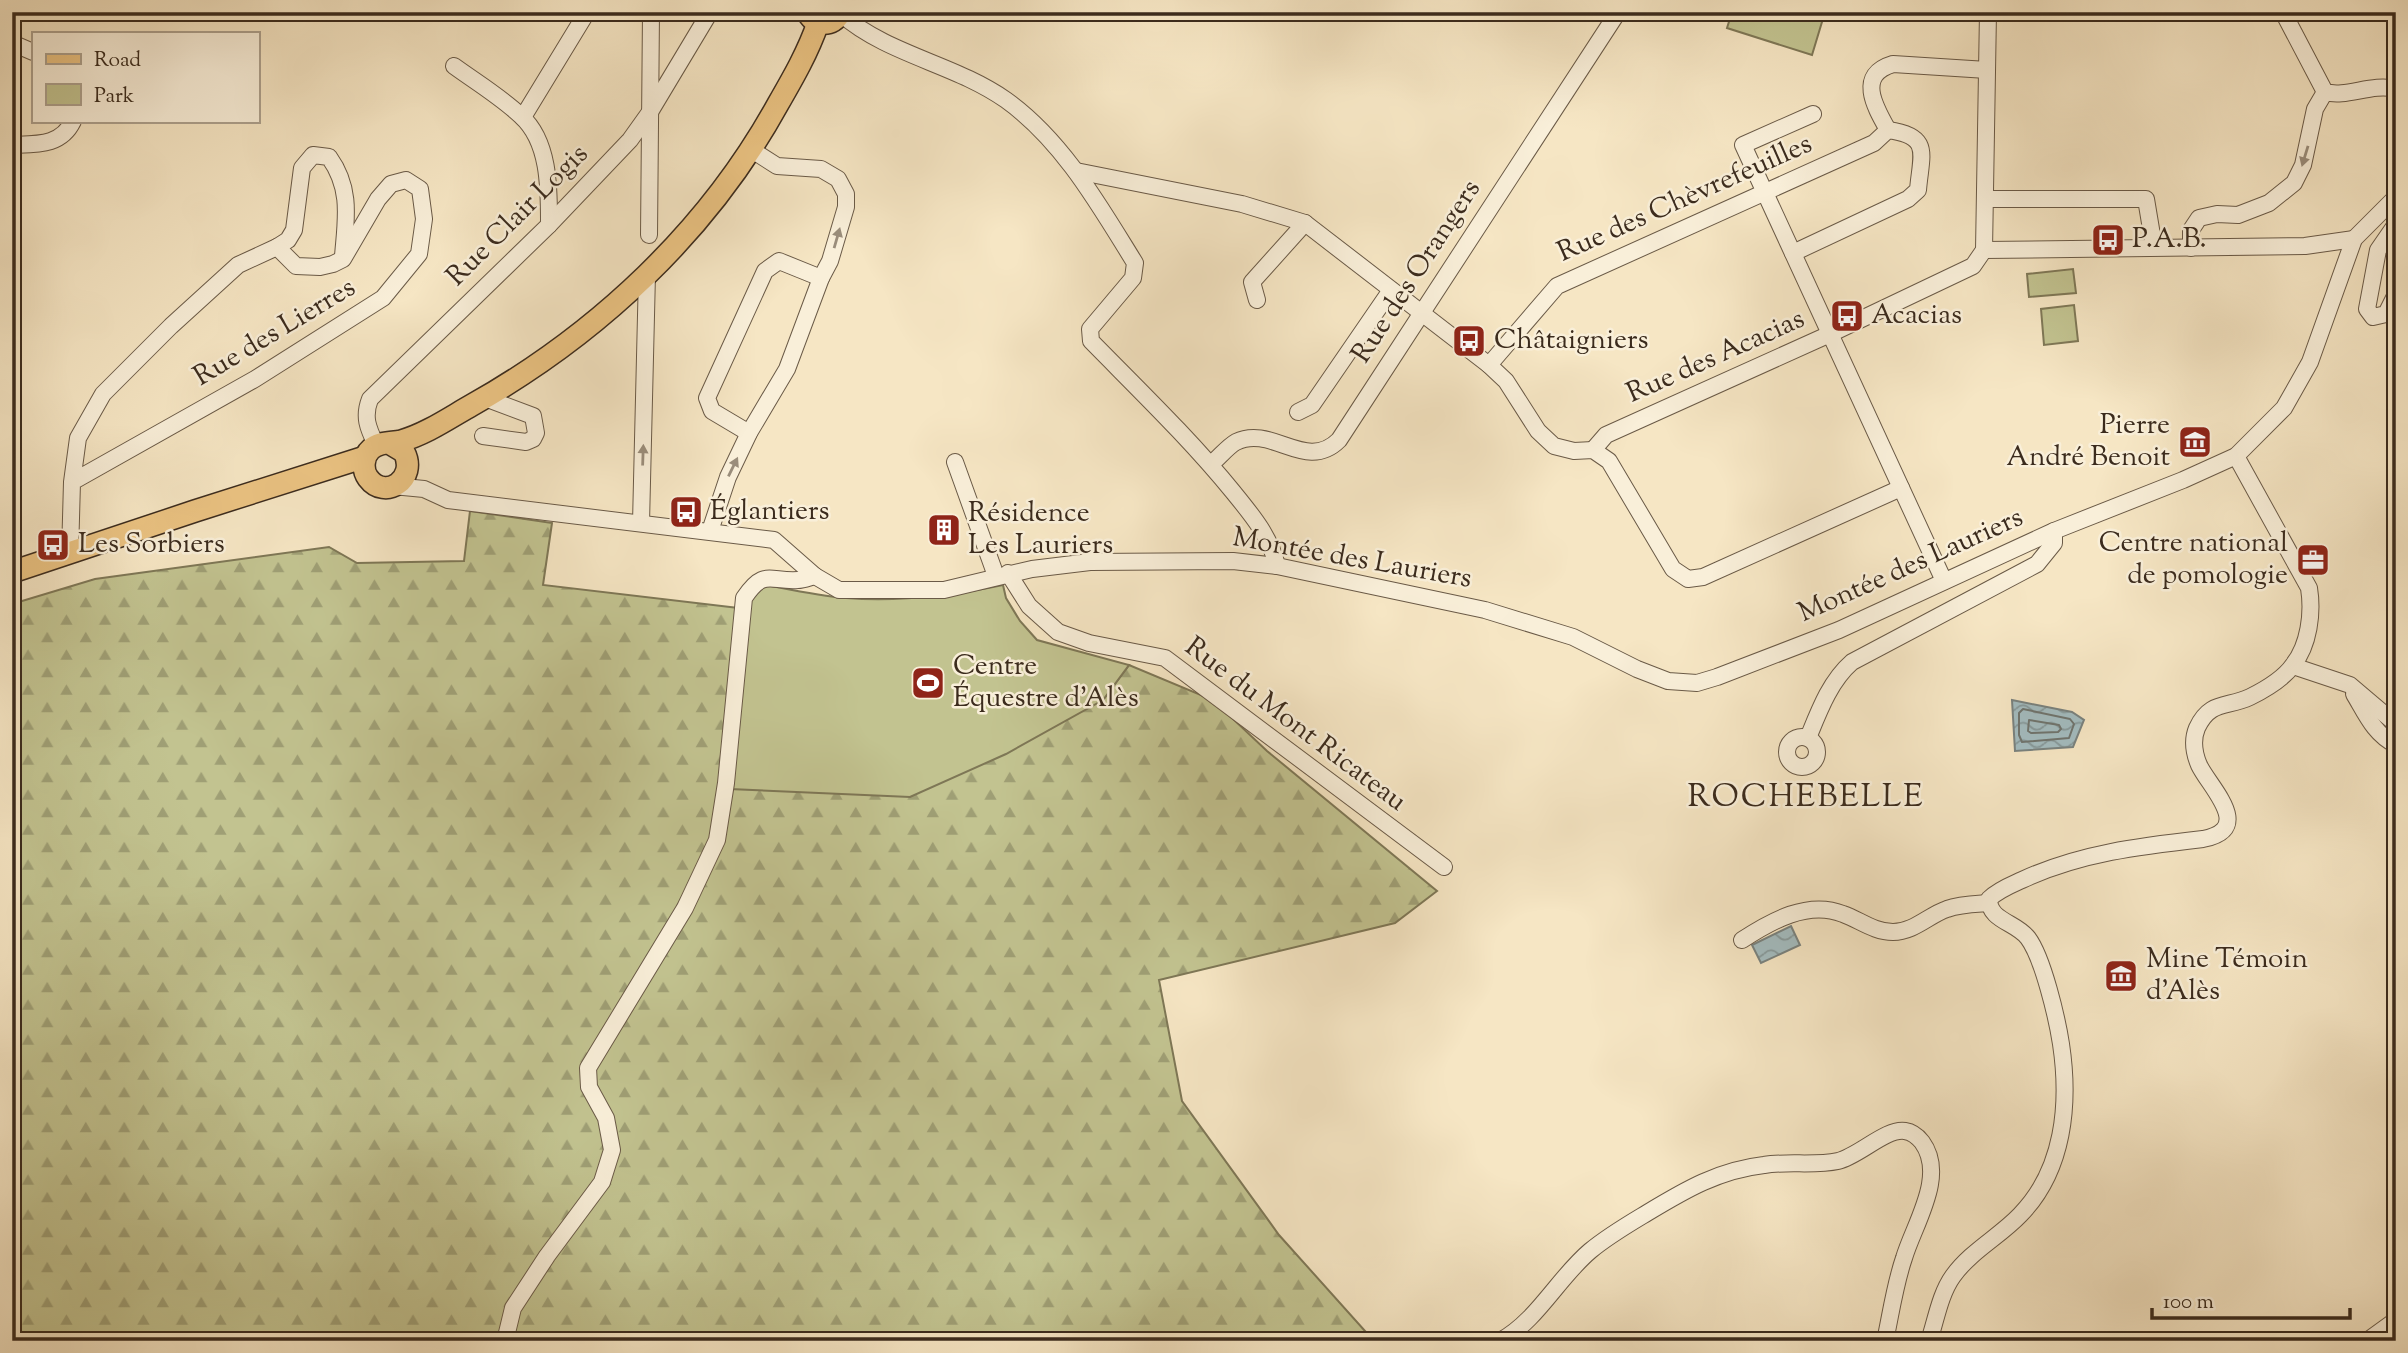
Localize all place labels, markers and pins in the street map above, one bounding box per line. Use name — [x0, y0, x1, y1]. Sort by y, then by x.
place label: P.A.B. — [2132, 220, 2207, 260]
bus stop icon: P.A.B. — [2089, 221, 2127, 259]
place label: Acacias — [1871, 296, 1962, 336]
bus stop icon: Acacias — [1828, 297, 1866, 335]
place label: Châtaigniers — [1494, 321, 1649, 361]
bus stop icon: Châtaigniers — [1450, 322, 1488, 360]
place label: Pierre André Benoit — [2006, 406, 2170, 478]
museum icon: Pierre André Benoit — [2176, 423, 2214, 461]
place label: Églantiers — [710, 492, 830, 532]
bus stop icon: Églantiers — [667, 493, 705, 531]
place label: Résidence Les Lauriers — [968, 494, 1113, 566]
building icon: Résidence Les Lauriers — [925, 511, 963, 549]
place label: Centre national de pomologie — [2099, 524, 2288, 596]
place label: Les Sorbiers — [78, 525, 225, 565]
bus stop icon: Les Sorbiers — [34, 526, 72, 564]
office icon: Centre national de pomologie — [2294, 541, 2332, 579]
place label: Centre Équestre d'Alès — [953, 647, 1139, 719]
sports icon: Centre Équestre d'Alès — [909, 664, 947, 702]
place label: Mine Témoin d'Alès — [2146, 940, 2308, 1012]
museum icon: Mine Témoin d'Alès — [2102, 957, 2140, 995]

